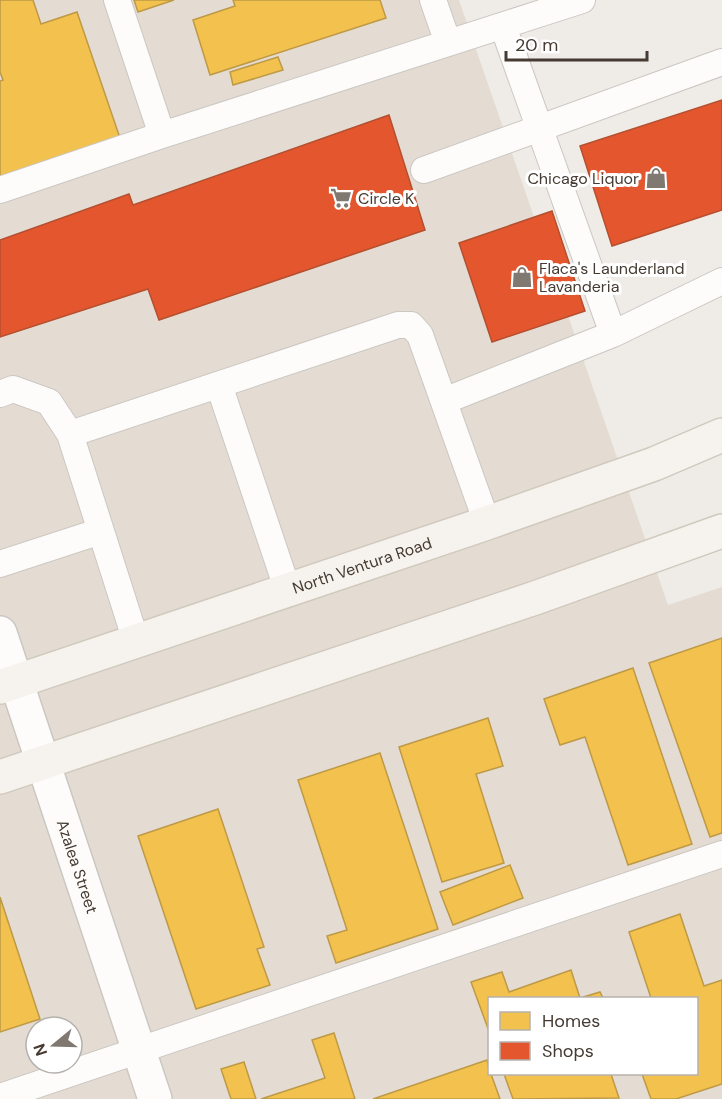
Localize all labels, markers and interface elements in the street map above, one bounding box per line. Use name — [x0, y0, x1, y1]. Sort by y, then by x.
scale bar — [506, 24, 647, 62]
text: 20 m — [515, 33, 558, 57]
shop icon: Chicago Liquor — [644, 166, 668, 190]
place label: Chicago Liquor — [527, 168, 639, 189]
supermarket icon: Circle K — [329, 186, 353, 210]
place label: Circle K — [358, 188, 414, 209]
place label: Flaca's Launderland Lavanderia — [539, 258, 685, 297]
shop icon: Flaca's Launderland Lavanderia — [510, 265, 534, 289]
street label: North Ventura Road — [290, 532, 435, 599]
street label: Azalea Street — [52, 817, 103, 916]
legend — [488, 997, 698, 1075]
text: Homes — [542, 1009, 600, 1033]
north arrow — [24, 1015, 84, 1075]
text: Shops — [542, 1039, 594, 1063]
text: N — [28, 1041, 52, 1059]

